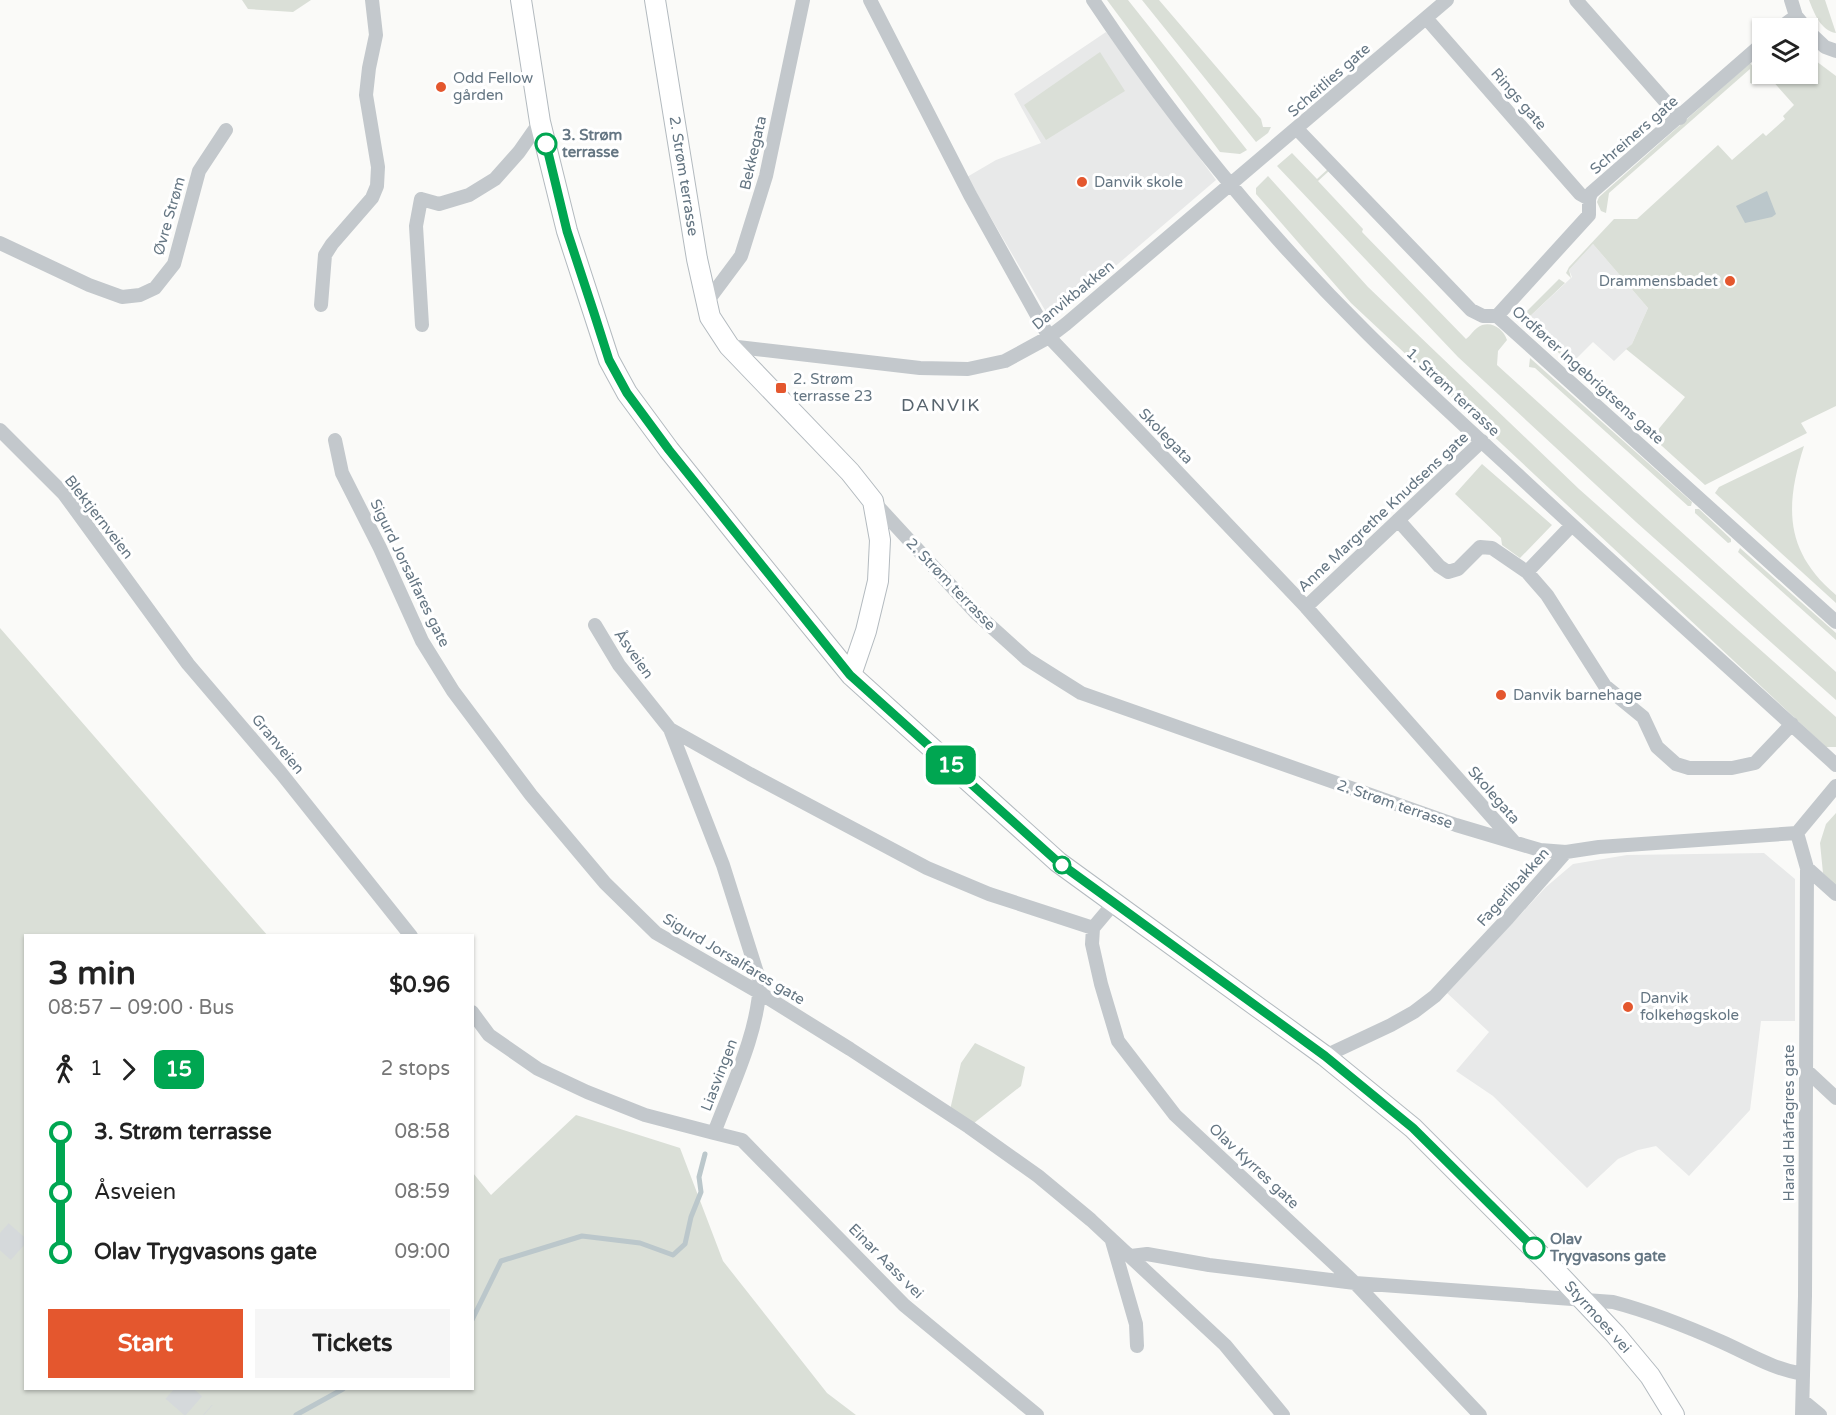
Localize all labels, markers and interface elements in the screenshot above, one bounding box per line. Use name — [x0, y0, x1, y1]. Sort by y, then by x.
map controls — [1752, 18, 1818, 84]
button: layers — [1752, 18, 1818, 84]
street label: Scheitlies gate — [1284, 39, 1374, 121]
street label: Rings gate — [1487, 64, 1551, 134]
place label: Odd Fellow gården — [453, 69, 533, 104]
marker: Odd Fellow gården — [434, 80, 448, 94]
street label: Schreiners gate — [1586, 92, 1682, 178]
street label: Bekkegata — [736, 114, 770, 192]
street label: 2. Strøm terrasse — [666, 115, 702, 237]
place label: 3. Strøm terrasse — [561, 126, 622, 161]
marker: 3. Strøm terrasse — [535, 133, 557, 155]
place label: Danvik skole — [1094, 173, 1183, 191]
street label: Øvre Strøm — [149, 175, 189, 257]
marker: Danvik skole — [1075, 175, 1089, 189]
street label: Danvikbakken — [1028, 256, 1118, 334]
place label: Drammensbadet — [1599, 272, 1718, 290]
marker: Drammensbadet — [1723, 274, 1737, 288]
street label: Ordfører Ingebrigtsens gate — [1508, 302, 1668, 448]
street label: 1. Strøm terrasse — [1403, 344, 1503, 440]
place label: 2. Strøm terrasse 23 — [793, 370, 873, 405]
marker: 2. Strøm terrasse 23 — [774, 381, 788, 395]
district label: DANVIK — [901, 394, 981, 416]
street label: Skolegata — [1135, 404, 1197, 468]
street label: Anne Margrethe Knudsens gate — [1294, 428, 1472, 596]
street label: Blektjernveien — [61, 472, 137, 562]
street label: Sigurd Jorsalfares gate — [366, 496, 454, 650]
street label: 2. Strøm terrasse — [902, 534, 1000, 634]
street label: Åsveien — [611, 626, 657, 682]
place label: Danvik barnehage — [1513, 686, 1642, 704]
marker: Danvik barnehage — [1494, 688, 1508, 702]
street label: Granveien — [248, 711, 308, 777]
line badge: 15 — [924, 746, 978, 784]
text: 15 — [938, 753, 964, 778]
street label: Skolegata — [1464, 763, 1524, 827]
street label: 2. Strøm terrasse — [1335, 776, 1455, 832]
street label: Fagerlibakken — [1473, 844, 1553, 930]
unlabelled marker — [1053, 856, 1071, 874]
street label: Sigurd Jorsalfares gate — [660, 909, 808, 1009]
text: 3 min — [48, 954, 136, 993]
text: $0.96 — [389, 972, 450, 998]
place label: Danvik folkehøgskole — [1640, 989, 1739, 1024]
text: 08:57 – 09:00 · Bus — [48, 996, 234, 1020]
marker: Danvik folkehøgskole — [1621, 1000, 1635, 1014]
street label: Liasvingen — [697, 1036, 741, 1114]
street label: Harald Hårfagres gate — [1780, 1045, 1798, 1201]
icon: walk — [48, 1053, 81, 1086]
icon: forward — [112, 1053, 145, 1086]
text: 1 — [90, 1057, 103, 1081]
text: 15 — [166, 1057, 192, 1082]
text: 2 stops — [381, 1057, 450, 1081]
text: 3. Strøm terrasse — [94, 1119, 272, 1145]
text: 08:58 — [395, 1120, 450, 1144]
street label: Olav Kyrres gate — [1205, 1120, 1303, 1212]
text: Åsveien — [94, 1179, 176, 1205]
text: 08:59 — [395, 1180, 450, 1204]
street label: Einar Aass vei — [845, 1220, 927, 1302]
place label: Olav Trygvasons gate — [1549, 1230, 1667, 1266]
marker: Olav Trygvasons gate — [1523, 1237, 1545, 1259]
text: Olav Trygvasons gate — [94, 1239, 317, 1265]
text: 09:00 — [395, 1240, 450, 1264]
street label: Styrmoes vei — [1561, 1277, 1635, 1357]
button: Start — [48, 1309, 243, 1378]
button: Tickets — [255, 1309, 450, 1378]

